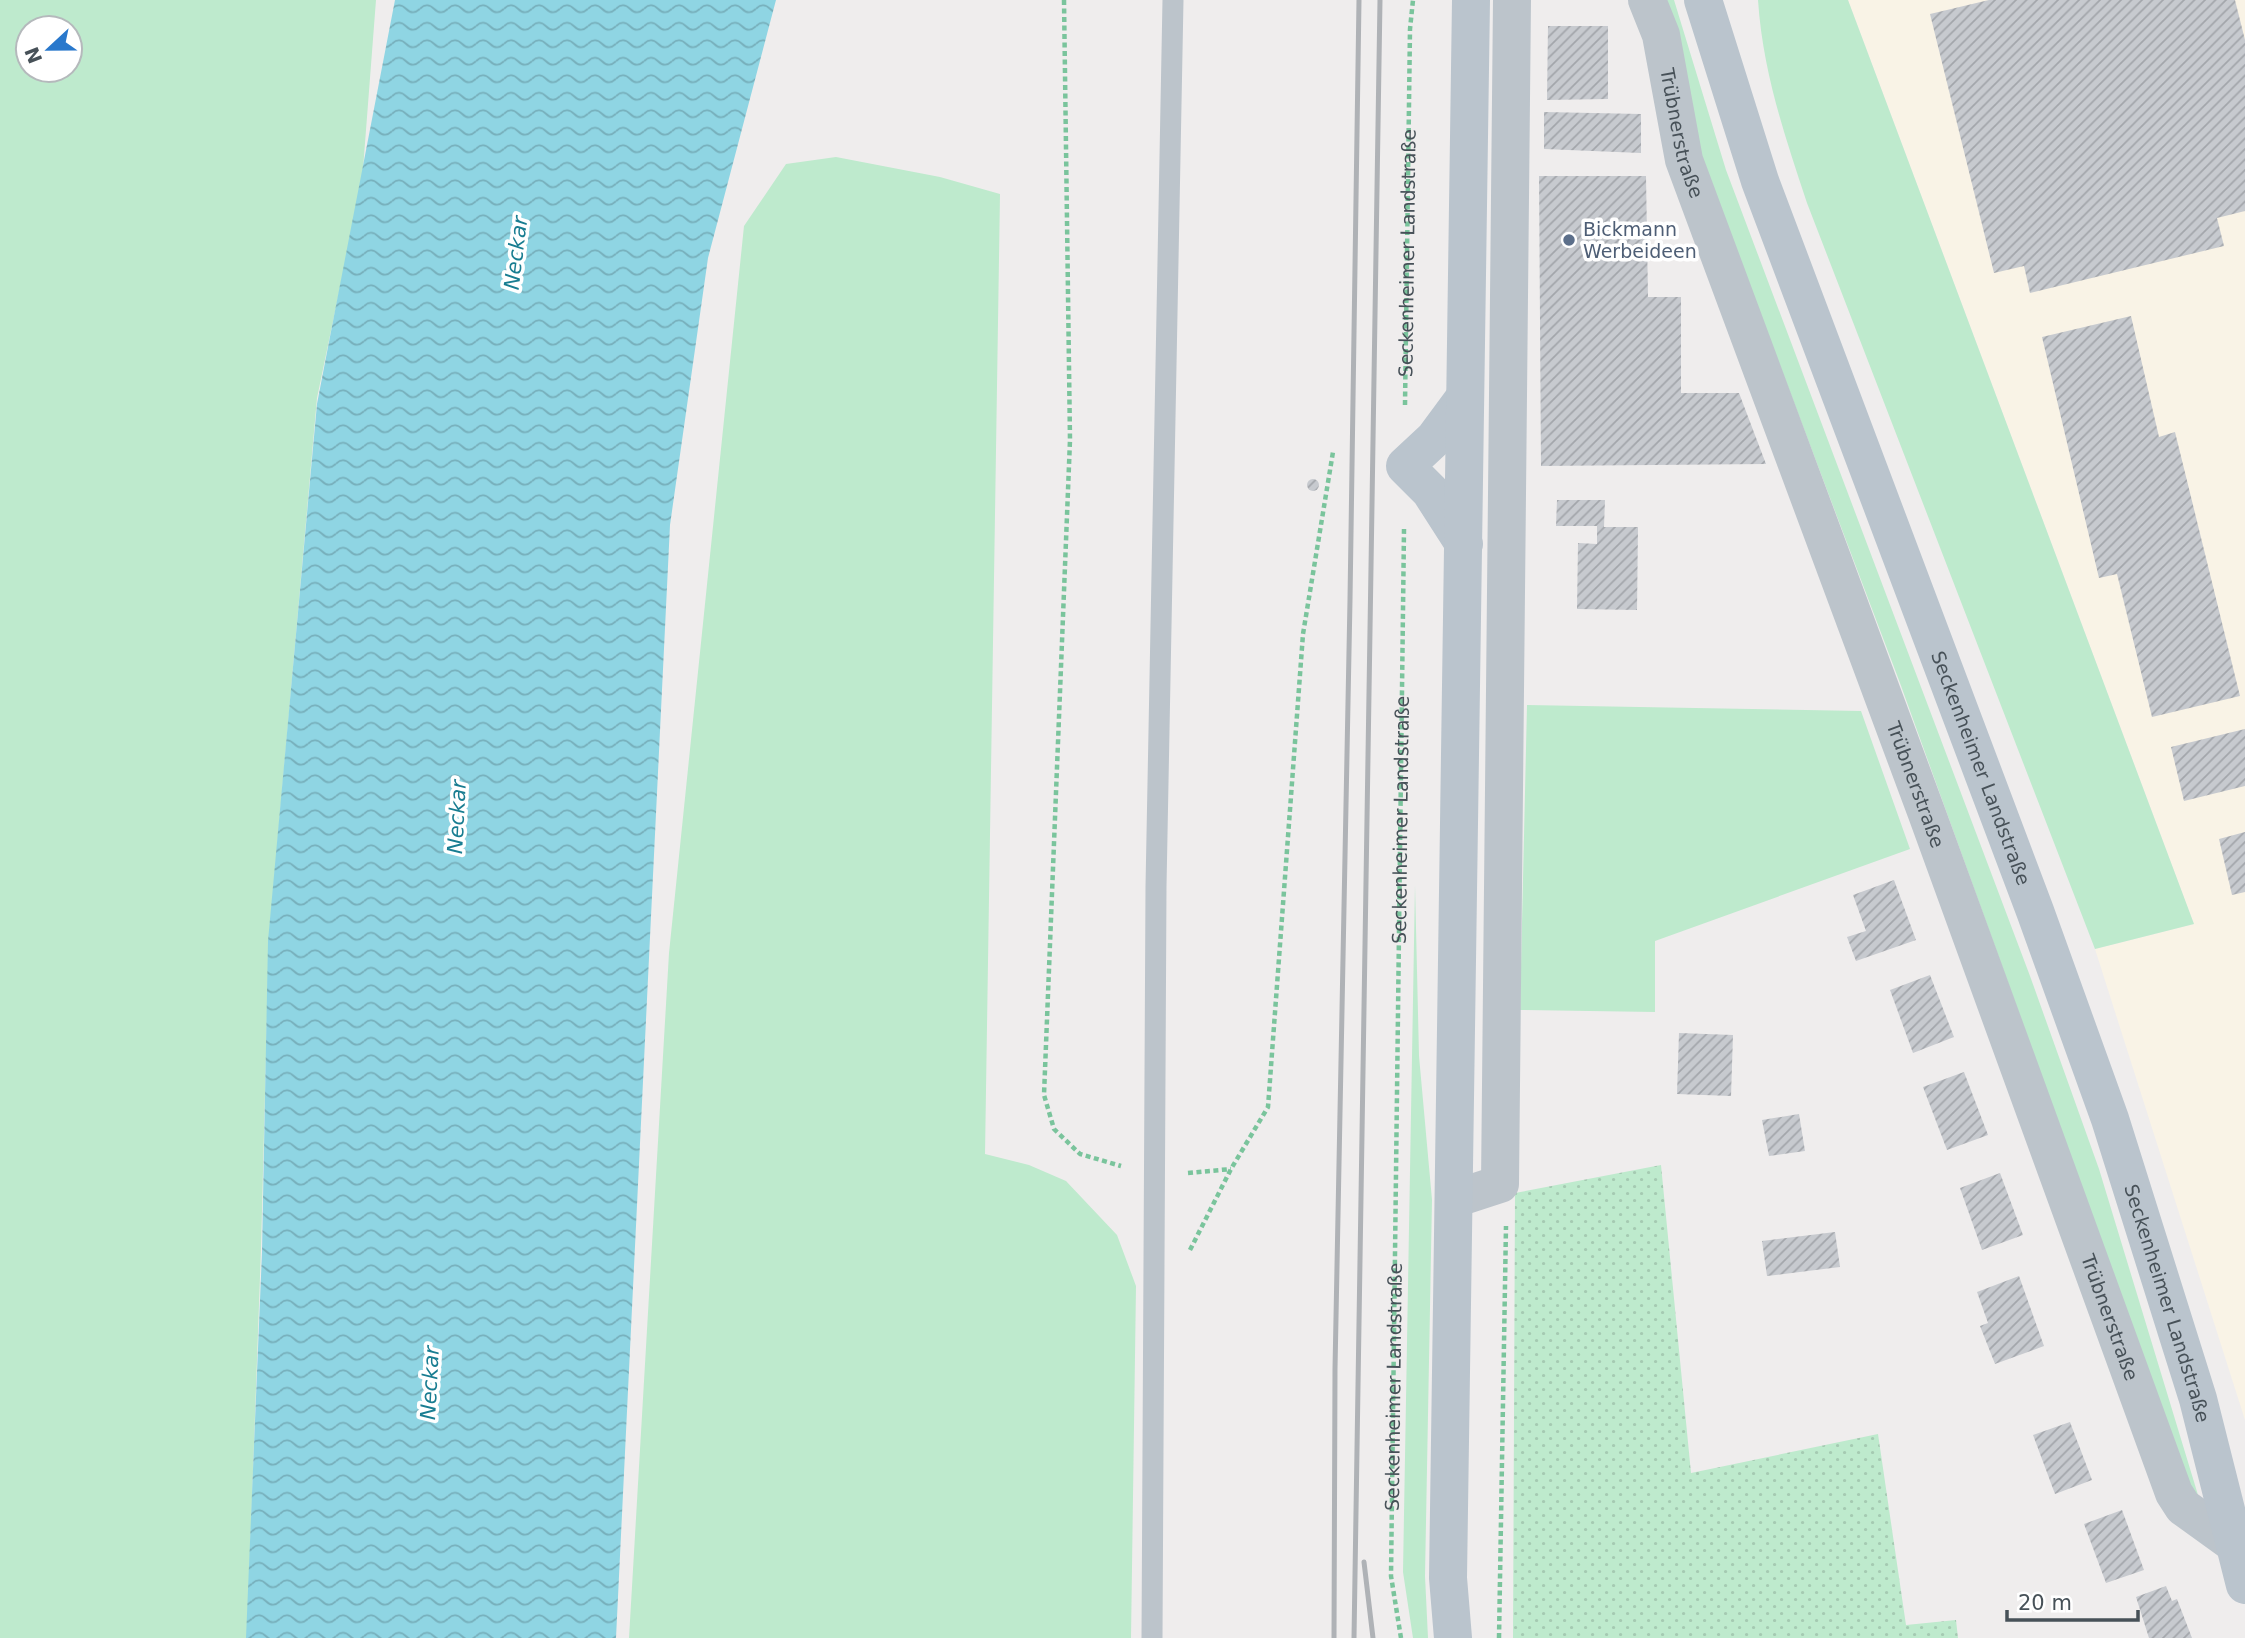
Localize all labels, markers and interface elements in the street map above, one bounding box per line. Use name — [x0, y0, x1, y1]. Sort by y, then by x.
north arrow — [14, 14, 84, 84]
text: N — [20, 44, 46, 67]
street label: Trübnerstraße — [1656, 65, 1708, 201]
street label: Seckenheimer Landstraße — [1394, 129, 1420, 377]
water label: Neckar — [500, 214, 533, 291]
place label: Bickmann Werbeideen — [1583, 218, 1697, 262]
marker: Bickmann Werbeideen — [1561, 232, 1577, 248]
street label: Seckenheimer Landstraße — [1927, 648, 2035, 888]
street label: Seckenheimer Landstraße — [1388, 696, 1413, 944]
street label: Trübnerstraße — [1882, 717, 1949, 851]
water label: Neckar — [443, 778, 471, 854]
street label: Seckenheimer Landstraße — [2120, 1181, 2214, 1425]
street label: Trübnerstraße — [2077, 1250, 2143, 1383]
street label: Seckenheimer Landstraße — [1381, 1263, 1406, 1511]
water label: Neckar — [416, 1344, 444, 1420]
scale bar — [2007, 1578, 2138, 1622]
text: 20 m — [2018, 1591, 2072, 1615]

